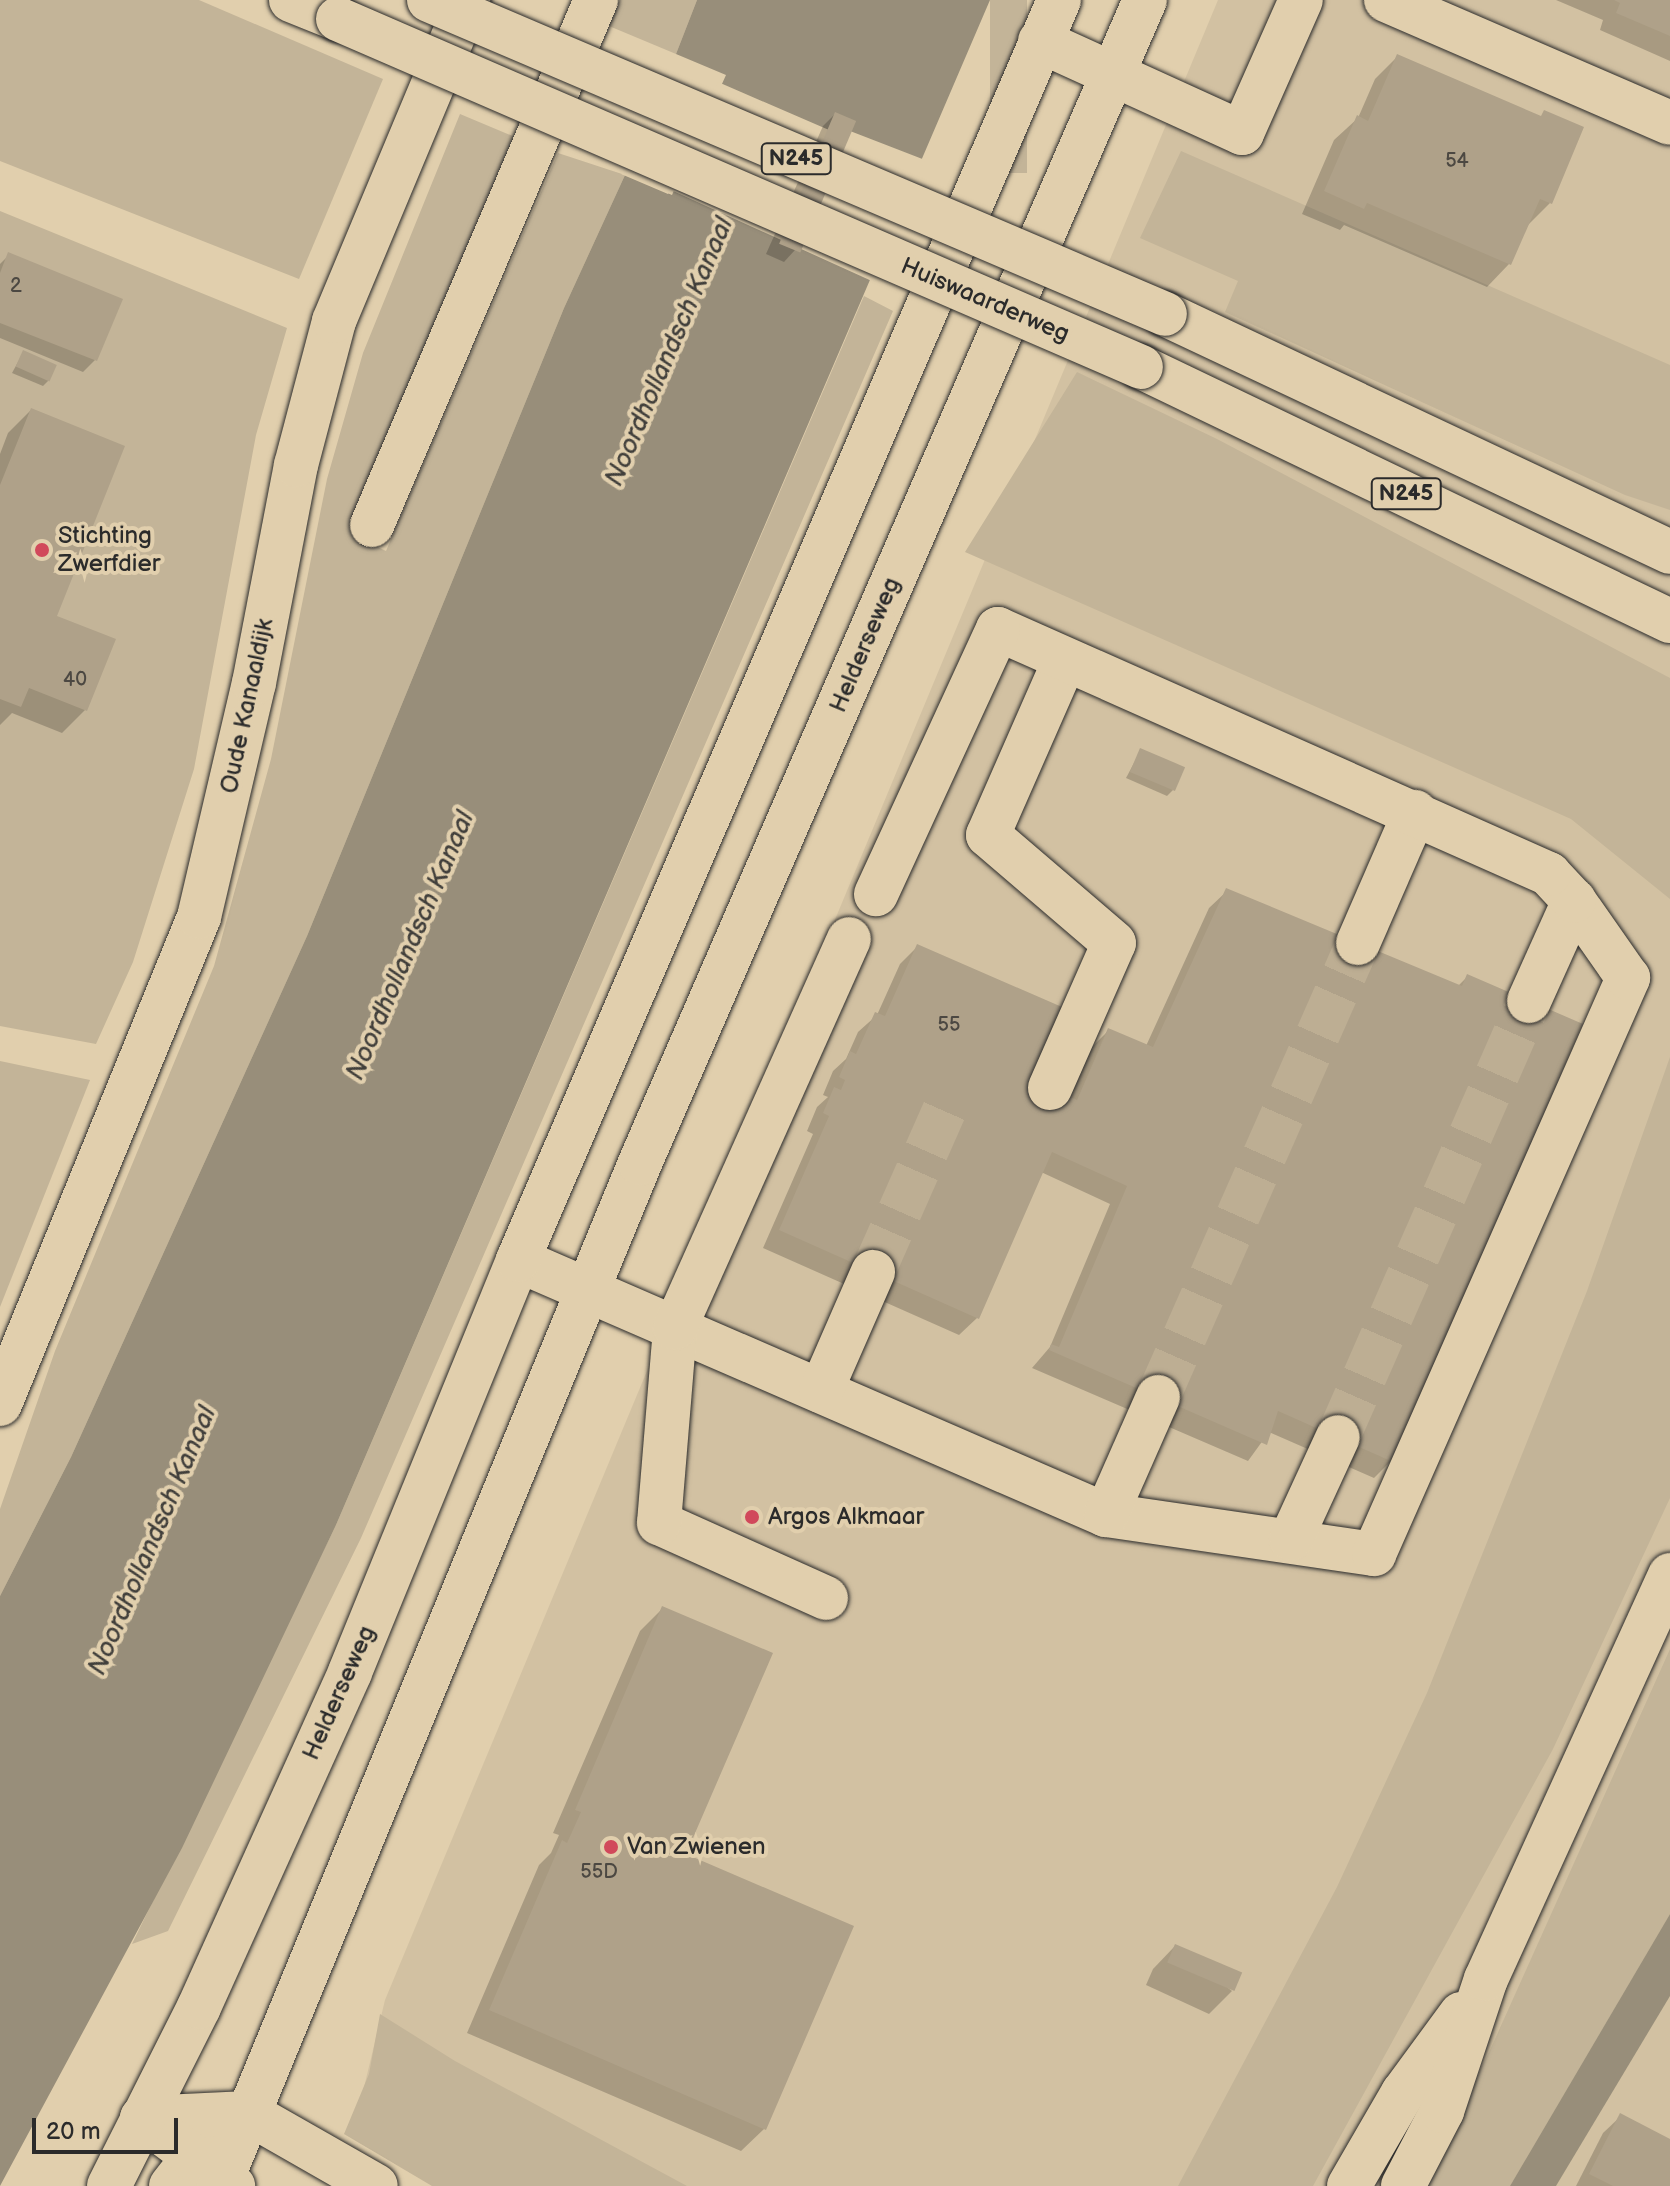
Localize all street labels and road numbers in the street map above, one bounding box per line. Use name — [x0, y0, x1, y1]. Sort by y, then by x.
road number: N245 — [760, 141, 832, 177]
street label: Huiswaarderweg — [896, 252, 1074, 348]
road number: N245 — [1370, 476, 1442, 512]
street label: Helderseweg — [824, 573, 906, 717]
street label: Oude Kanaaldijk — [214, 616, 280, 796]
street label: Helderseweg — [297, 1621, 381, 1765]

